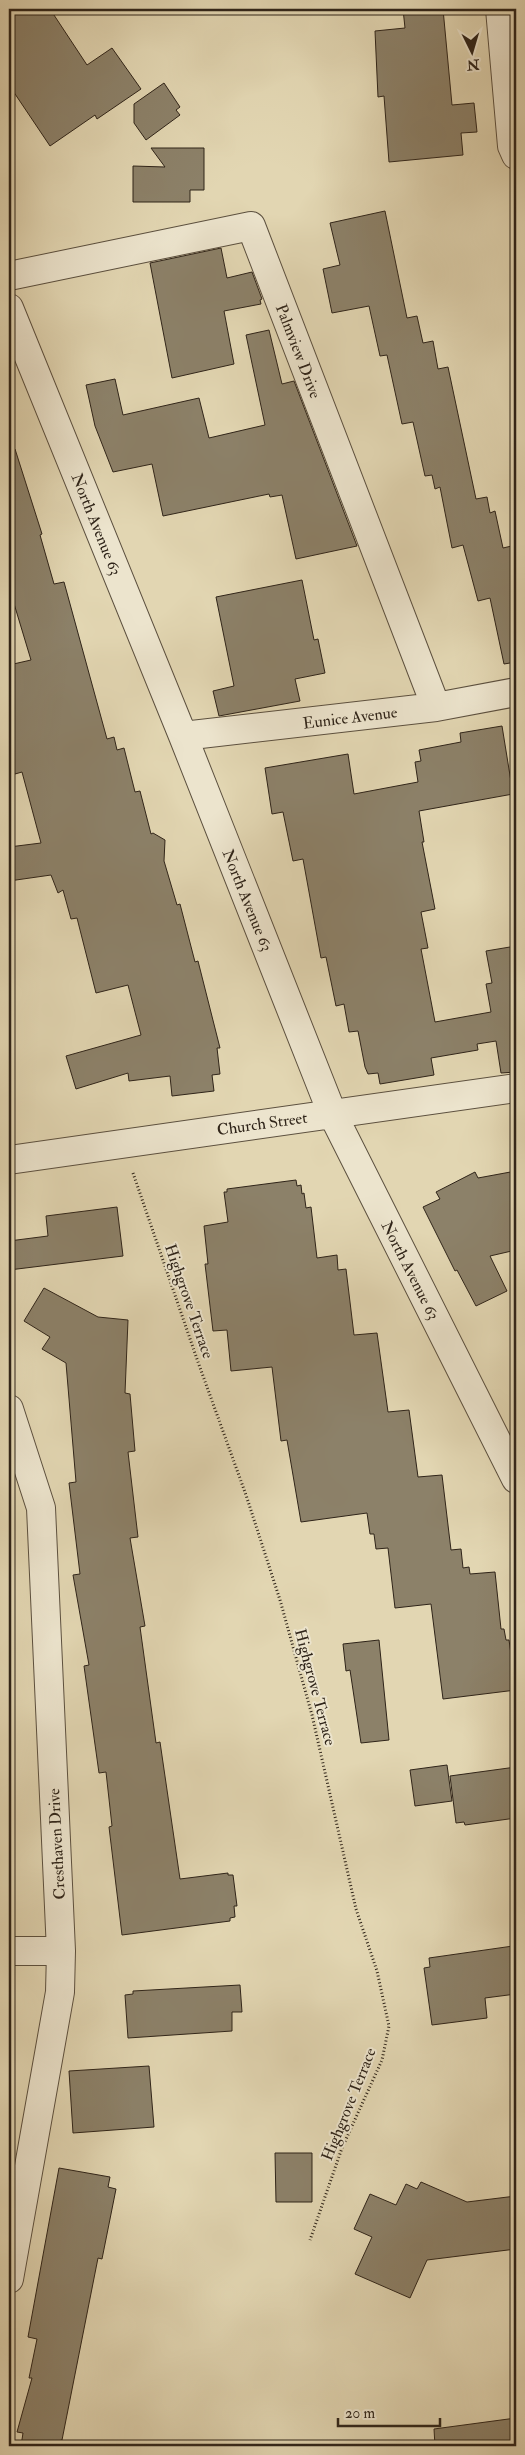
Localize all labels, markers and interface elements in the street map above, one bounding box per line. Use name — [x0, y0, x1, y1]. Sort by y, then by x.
north arrow — [448, 28, 498, 78]
text: N — [466, 55, 481, 74]
street label: Palmview Drive — [271, 301, 325, 402]
street label: North Avenue 63 — [66, 470, 126, 578]
street label: Eunice Avenue — [302, 702, 399, 734]
street label: North Avenue 63 — [217, 846, 277, 954]
street label: Church Street — [216, 1108, 309, 1140]
street label: North Avenue 63 — [377, 1218, 444, 1323]
street label: Highgrove Terrace — [160, 1241, 218, 1362]
street label: Highgrove Terrace — [290, 1627, 340, 1748]
street label: Cresthaven Drive — [44, 1788, 70, 1900]
street label: Highgrove Terrace — [317, 2045, 381, 2164]
scale bar — [338, 2395, 440, 2427]
text: 20 m — [345, 2404, 375, 2423]

